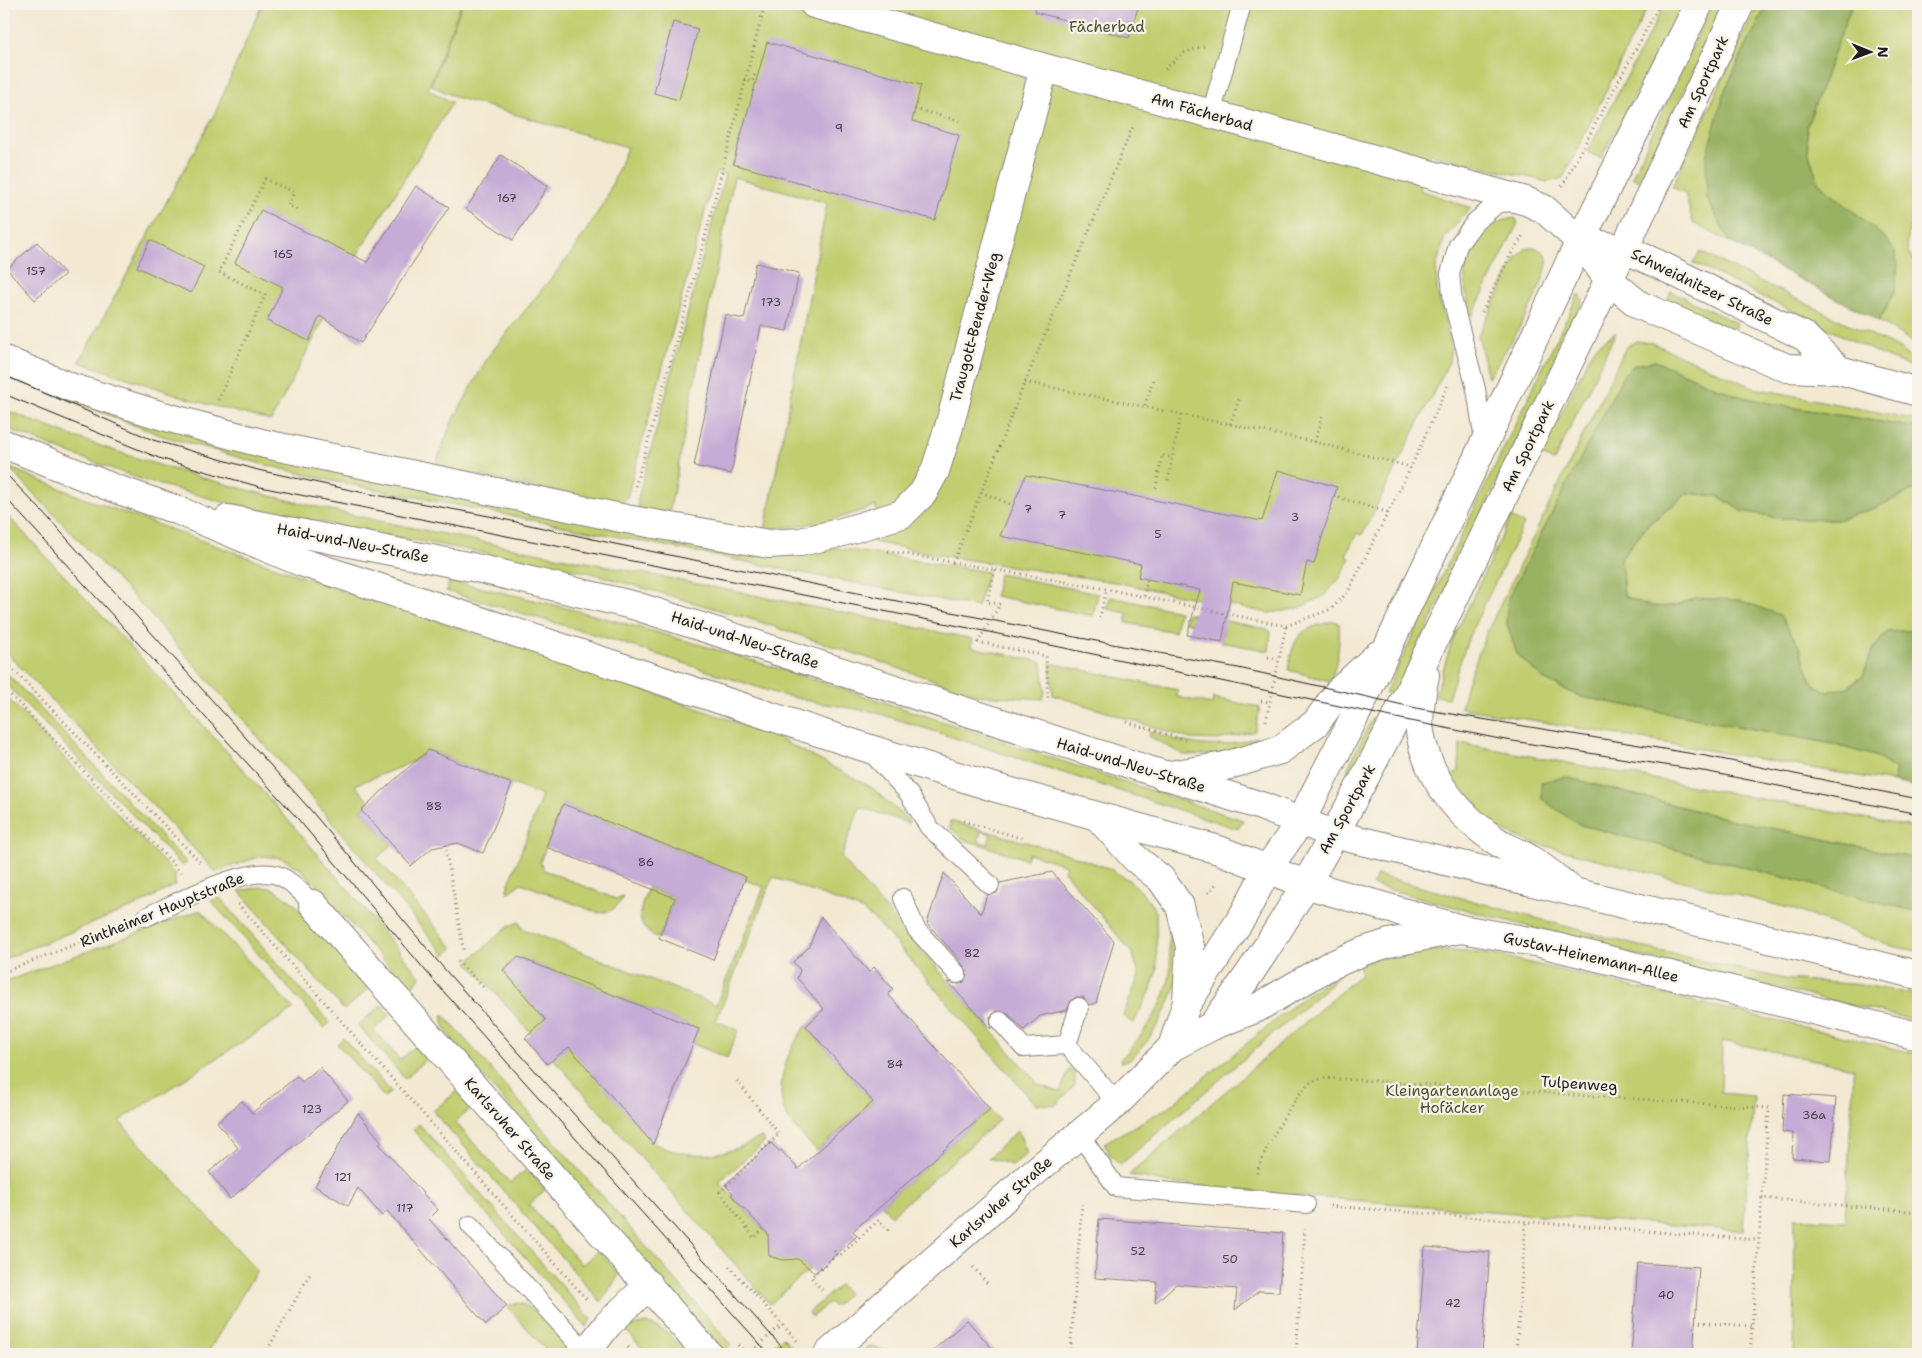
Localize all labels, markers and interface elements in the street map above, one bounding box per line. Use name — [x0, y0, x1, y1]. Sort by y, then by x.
park label: Fächerbad — [1069, 17, 1145, 37]
north arrow — [1844, 28, 1894, 78]
street label: Am Sportpark — [1673, 32, 1733, 132]
text: N — [1874, 47, 1892, 58]
street label: Am Fächerbad — [1149, 88, 1256, 136]
house number: 9 — [835, 120, 843, 136]
house number: 167 — [497, 190, 517, 206]
street label: Schweidnitzer Straße — [1627, 244, 1777, 330]
house number: 165 — [273, 246, 293, 262]
street label: Traugott-Bender-Weg — [945, 250, 1005, 404]
house number: 157 — [26, 263, 46, 279]
house number: 173 — [761, 294, 781, 310]
street label: Am Sportpark — [1497, 397, 1559, 495]
house number: 7 — [1024, 501, 1032, 517]
house number: 7 — [1058, 507, 1066, 523]
house number: 3 — [1291, 509, 1299, 525]
street label: Haid-und-Neu-Straße — [275, 518, 431, 568]
house number: 5 — [1154, 526, 1162, 542]
street label: Haid-und-Neu-Straße — [668, 607, 822, 673]
street label: Haid-und-Neu-Straße — [1054, 733, 1208, 797]
street label: Am Sportpark — [1314, 760, 1380, 858]
house number: 88 — [426, 798, 442, 814]
house number: 86 — [638, 854, 654, 870]
street label: Rintheimer Hauptstraße — [77, 868, 247, 952]
street label: Gustav-Heinemann-Allee — [1501, 927, 1681, 987]
house number: 82 — [964, 945, 980, 961]
house number: 84 — [887, 1056, 903, 1072]
street label: Tulpenweg — [1540, 1071, 1618, 1097]
street label: Karlsruher Straße — [460, 1073, 560, 1185]
park label: Kleingartenanlage Hofäcker — [1385, 1081, 1519, 1118]
house number: 123 — [302, 1101, 322, 1117]
house number: 36a — [1802, 1107, 1826, 1123]
street label: Karlsruher Straße — [945, 1152, 1057, 1252]
house number: 121 — [334, 1169, 352, 1185]
house number: 117 — [396, 1200, 414, 1216]
house number: 52 — [1130, 1243, 1146, 1259]
house number: 50 — [1222, 1251, 1238, 1267]
house number: 40 — [1658, 1287, 1674, 1303]
house number: 42 — [1445, 1295, 1461, 1311]

